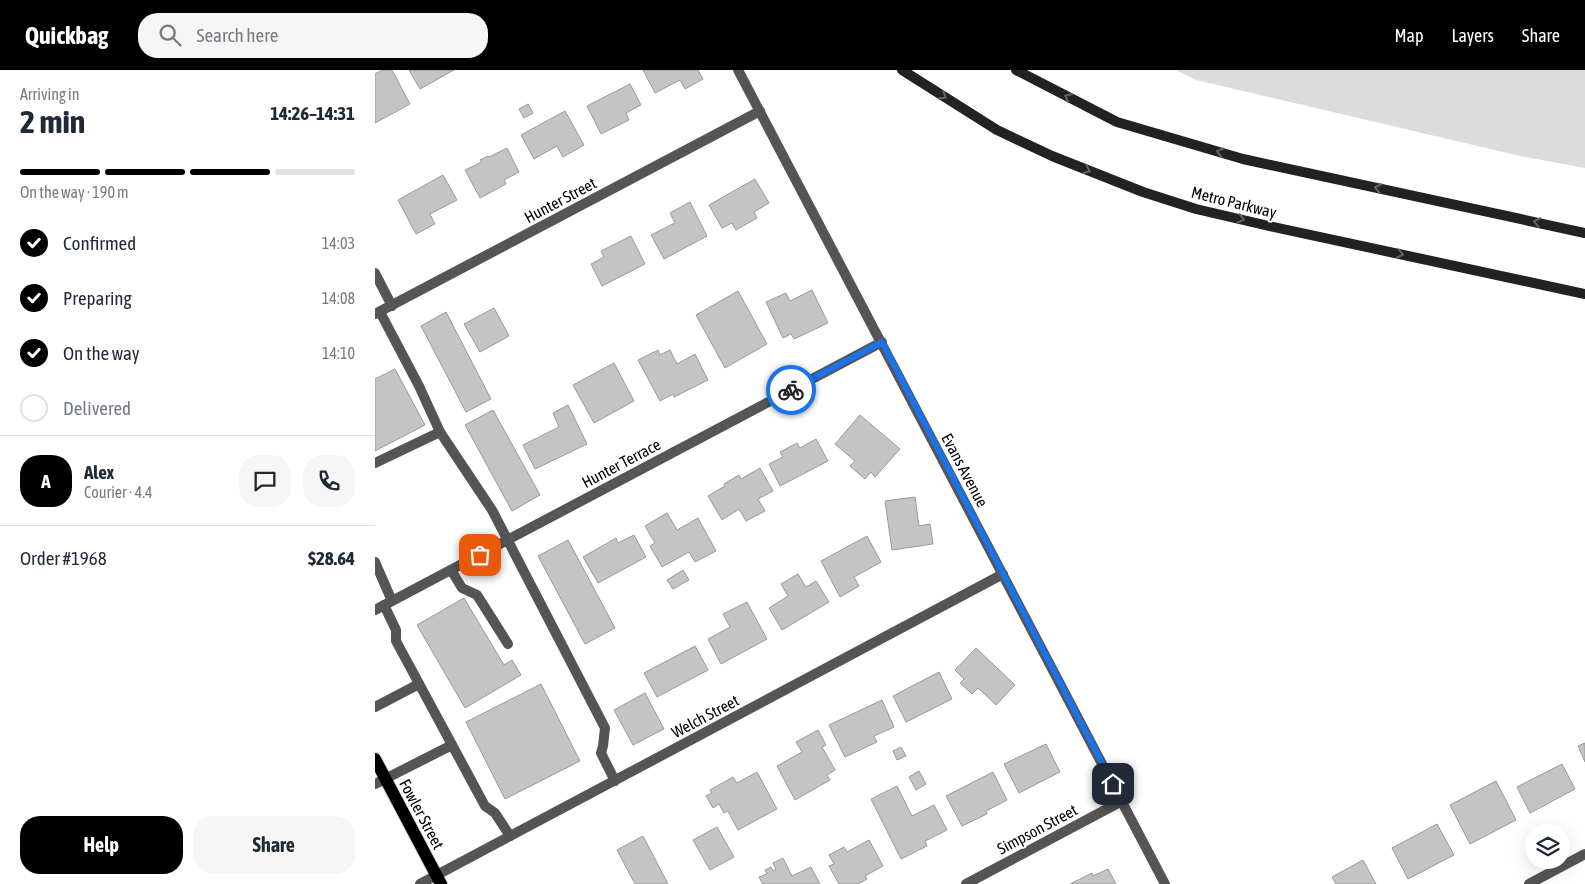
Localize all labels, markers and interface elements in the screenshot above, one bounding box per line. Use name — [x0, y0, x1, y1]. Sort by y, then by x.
search box — [138, 13, 488, 58]
icon: search — [156, 21, 184, 49]
text: Quickbag — [25, 22, 108, 49]
text: Search here — [196, 24, 278, 46]
text: Map — [1394, 25, 1423, 46]
text: Layers — [1451, 25, 1494, 46]
text: Share — [1522, 25, 1560, 46]
text: Arriving in — [20, 85, 80, 103]
one-way arrow — [937, 90, 946, 100]
one-way arrow — [1064, 93, 1073, 103]
text: 14:26–14:31 — [270, 102, 355, 124]
text: 2 min — [20, 103, 85, 140]
one-way arrow — [1216, 148, 1225, 158]
one-way arrow — [1082, 163, 1091, 174]
street label: Hunter Street — [521, 173, 599, 226]
text: On the way · 190 m — [20, 183, 129, 201]
street label: Metro Parkway — [1189, 183, 1279, 222]
one-way arrow — [1374, 183, 1383, 194]
one-way arrow — [1237, 214, 1246, 224]
one-way arrow — [1533, 217, 1542, 228]
icon: check — [20, 229, 48, 257]
text: Confirmed — [63, 232, 136, 254]
text: 14:03 — [322, 234, 355, 252]
one-way arrow — [1396, 248, 1405, 259]
icon: check — [20, 284, 48, 312]
text: Preparing — [63, 287, 132, 309]
text: 14:08 — [322, 289, 355, 307]
icon: check — [20, 339, 48, 367]
text: On the way — [63, 342, 140, 364]
text: 14:10 — [322, 344, 355, 362]
courier — [766, 365, 816, 415]
icon: bike — [777, 376, 805, 404]
text: Delivered — [63, 397, 131, 419]
street label: Evans Avenue — [938, 430, 992, 510]
street label: Hunter Terrace — [579, 435, 663, 491]
button: chat — [239, 455, 291, 507]
button: phone — [303, 455, 355, 507]
text: Alex — [84, 461, 114, 483]
text: A — [41, 470, 51, 492]
text: Courier · 4.4 — [84, 483, 153, 501]
pin — [459, 534, 501, 576]
icon: bag — [466, 541, 494, 569]
text: Order #1968 — [20, 547, 107, 569]
text: $28.64 — [308, 547, 355, 569]
street label: Welch Street — [668, 691, 742, 741]
pin — [1092, 763, 1134, 805]
icon: home — [1099, 770, 1127, 798]
street label: Fowler Street — [396, 776, 448, 852]
street label: Simpson Street — [994, 800, 1081, 858]
button: Help — [20, 816, 183, 874]
button: Share — [193, 816, 355, 874]
map controls — [1525, 824, 1570, 869]
button: layers — [1525, 824, 1570, 869]

